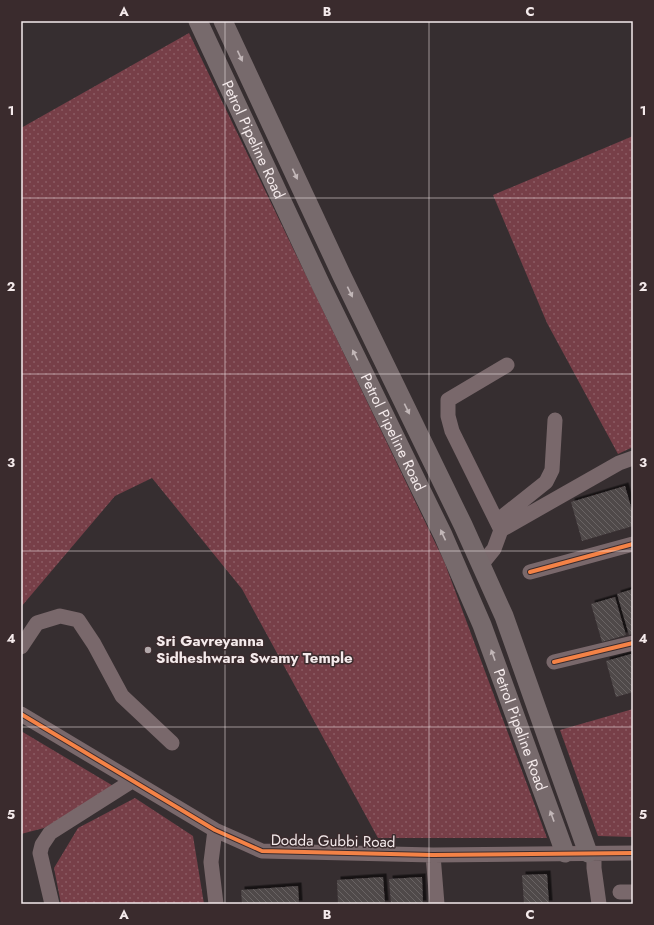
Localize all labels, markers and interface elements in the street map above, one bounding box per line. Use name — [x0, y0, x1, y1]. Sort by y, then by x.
text: A — [118, 2, 129, 21]
text: B — [323, 2, 332, 21]
text: C — [525, 2, 535, 21]
one-way arrow — [237, 51, 243, 62]
street label: Petrol Pipeline Road — [216, 77, 290, 203]
text: 1 — [8, 101, 14, 120]
text: 1 — [640, 101, 646, 120]
one-way arrow — [292, 168, 298, 180]
text: 2 — [7, 277, 15, 296]
text: 2 — [639, 277, 647, 296]
one-way arrow — [347, 286, 353, 298]
one-way arrow — [352, 349, 358, 361]
street label: Petrol Pipeline Road — [355, 370, 431, 495]
one-way arrow — [404, 403, 410, 414]
text: 3 — [7, 453, 15, 472]
text: 3 — [639, 453, 647, 472]
one-way arrow — [439, 529, 446, 541]
text: 4 — [6, 629, 16, 648]
text: 4 — [638, 629, 648, 648]
place label: Sri Gavreyanna Sidheshwara Swamy Temple — [156, 630, 353, 669]
marker: Sri Gavreyanna Sidheshwara Swamy Temple — [143, 645, 153, 655]
one-way arrow — [490, 648, 496, 660]
street label: Petrol Pipeline Road — [488, 666, 552, 794]
text: 5 — [7, 805, 15, 824]
text: 5 — [639, 805, 647, 824]
one-way arrow — [548, 810, 554, 822]
street label: Dodda Gubbi Road — [271, 829, 395, 853]
text: A — [118, 905, 129, 924]
text: B — [323, 905, 332, 924]
text: C — [525, 905, 535, 924]

